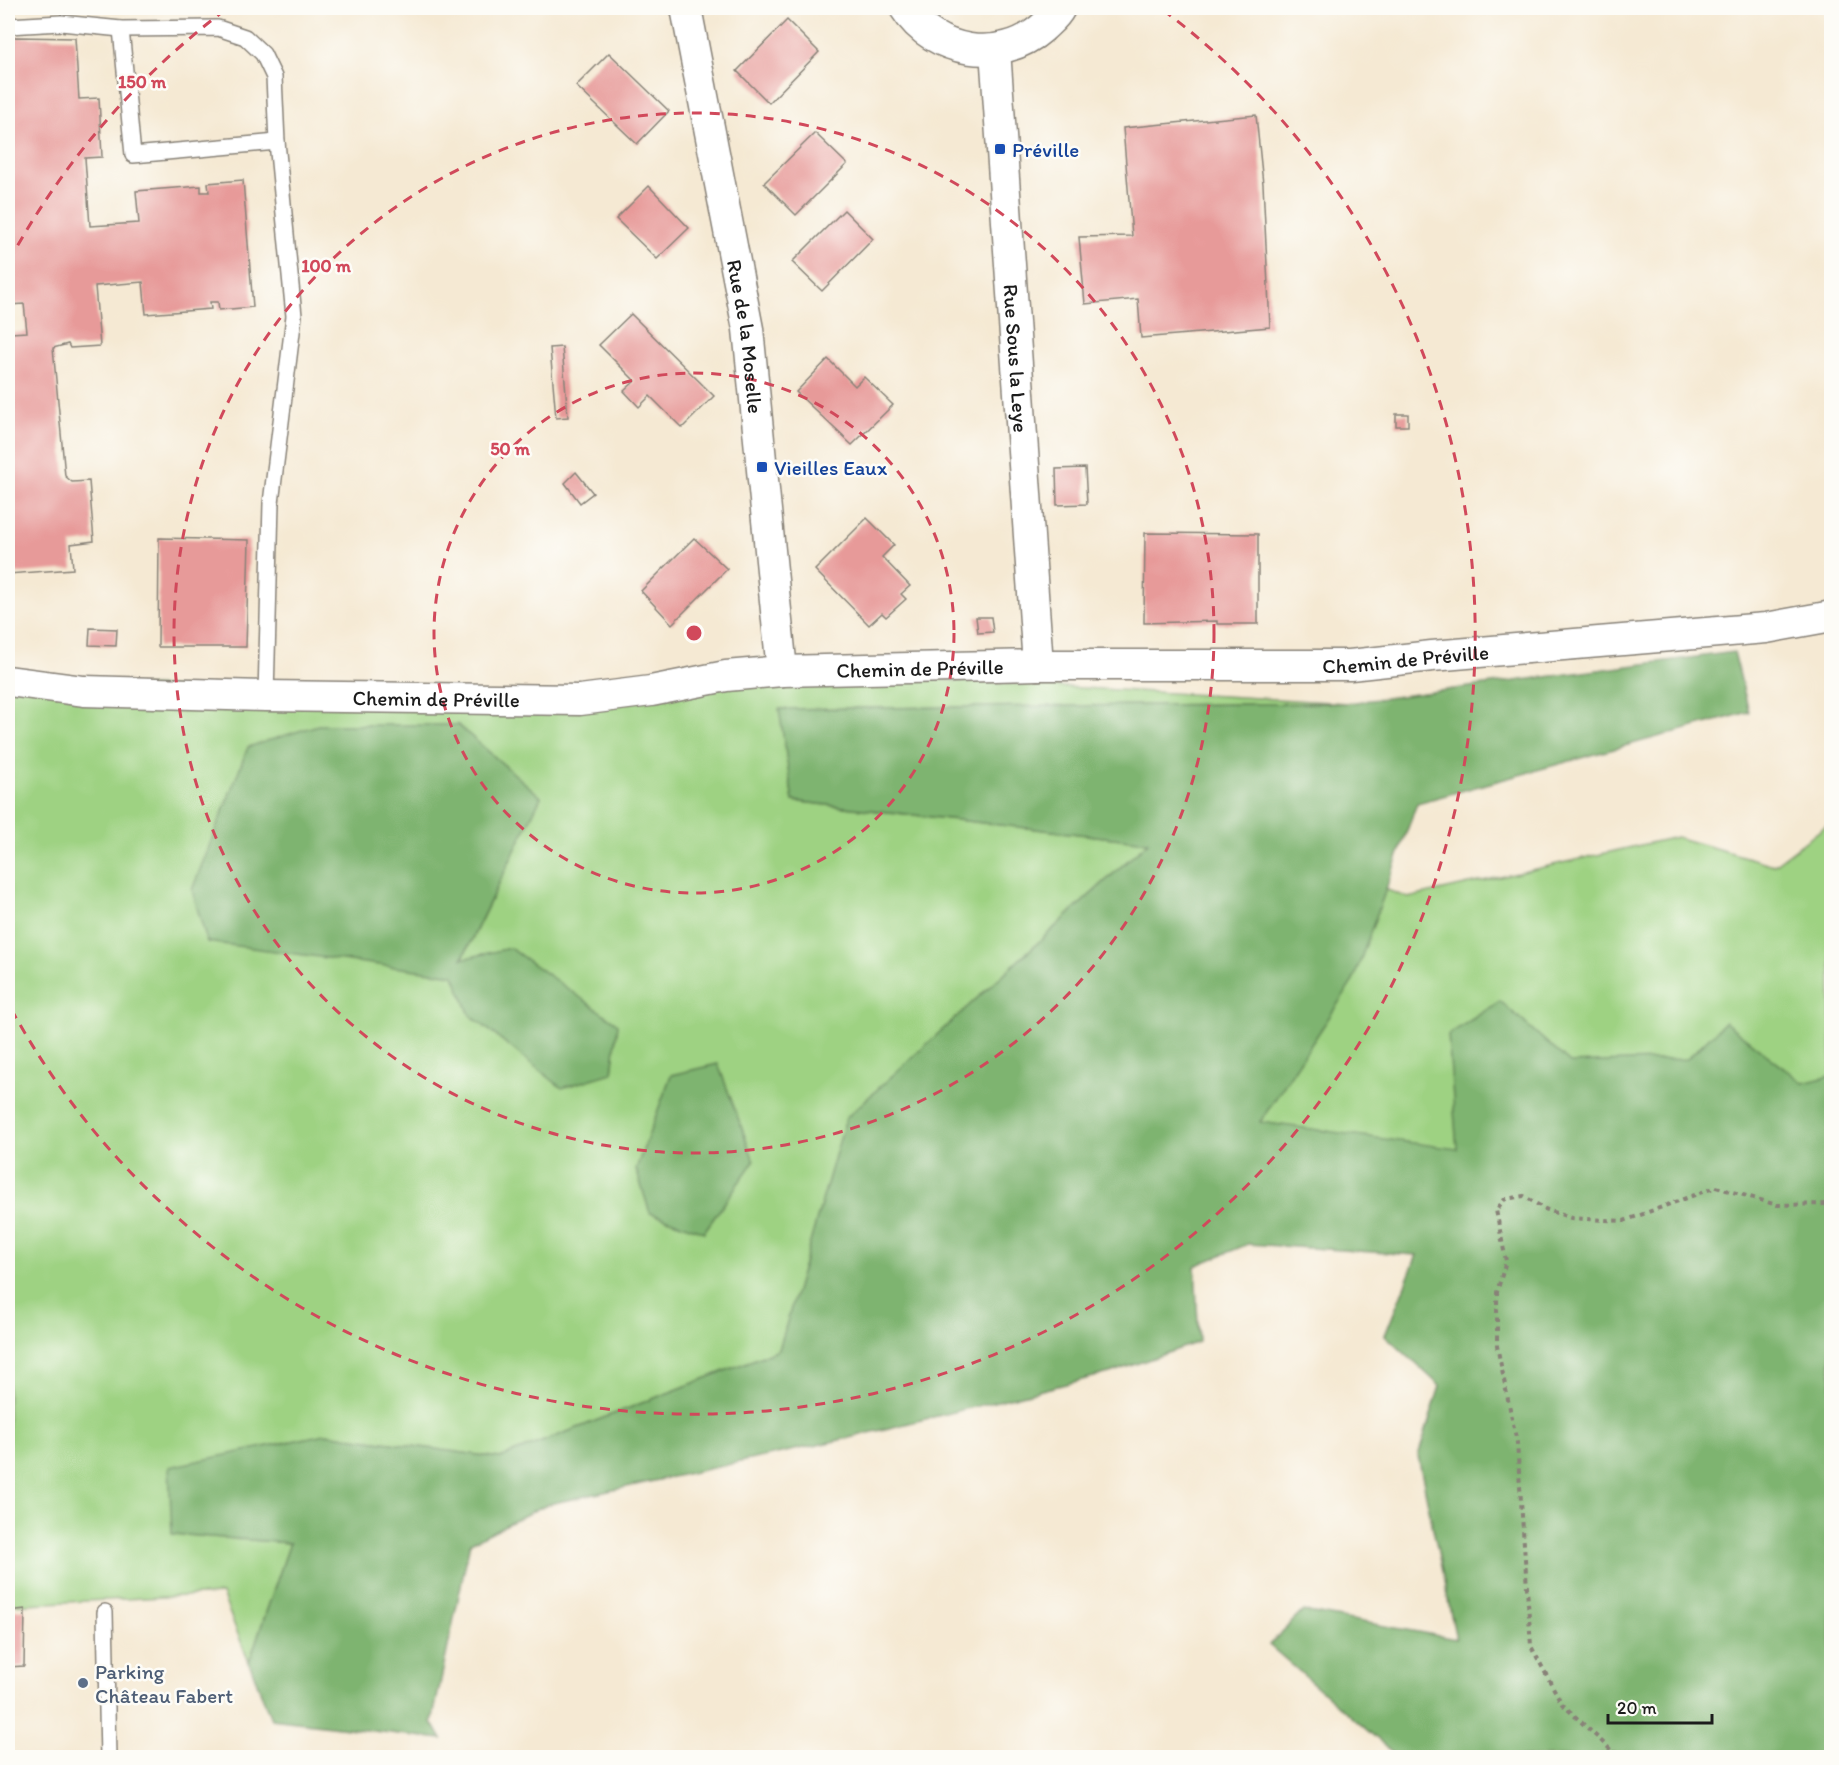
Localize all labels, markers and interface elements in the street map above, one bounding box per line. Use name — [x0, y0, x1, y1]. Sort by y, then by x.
text: 150 m — [118, 71, 167, 93]
place label: Préville — [1012, 137, 1079, 162]
marker: Préville — [993, 142, 1007, 156]
text: 100 m — [301, 255, 352, 277]
street label: Rue de la Moselle — [722, 257, 769, 415]
street label: Rue Sous la Leye — [999, 283, 1034, 433]
text: 50 m — [490, 438, 531, 460]
place label: Vieilles Eaux — [774, 455, 888, 480]
marker: Vieilles Eaux — [755, 460, 769, 474]
centre of rings — [684, 623, 704, 643]
street label: Chemin de Préville — [1322, 639, 1490, 678]
street label: Chemin de Préville — [836, 653, 1004, 682]
street label: Chemin de Préville — [352, 685, 520, 712]
place label: Parking Château Fabert — [95, 1659, 233, 1708]
marker: Parking Château Fabert — [76, 1676, 90, 1690]
scale bar — [1608, 1687, 1712, 1725]
text: 20 m — [1617, 1697, 1657, 1719]

